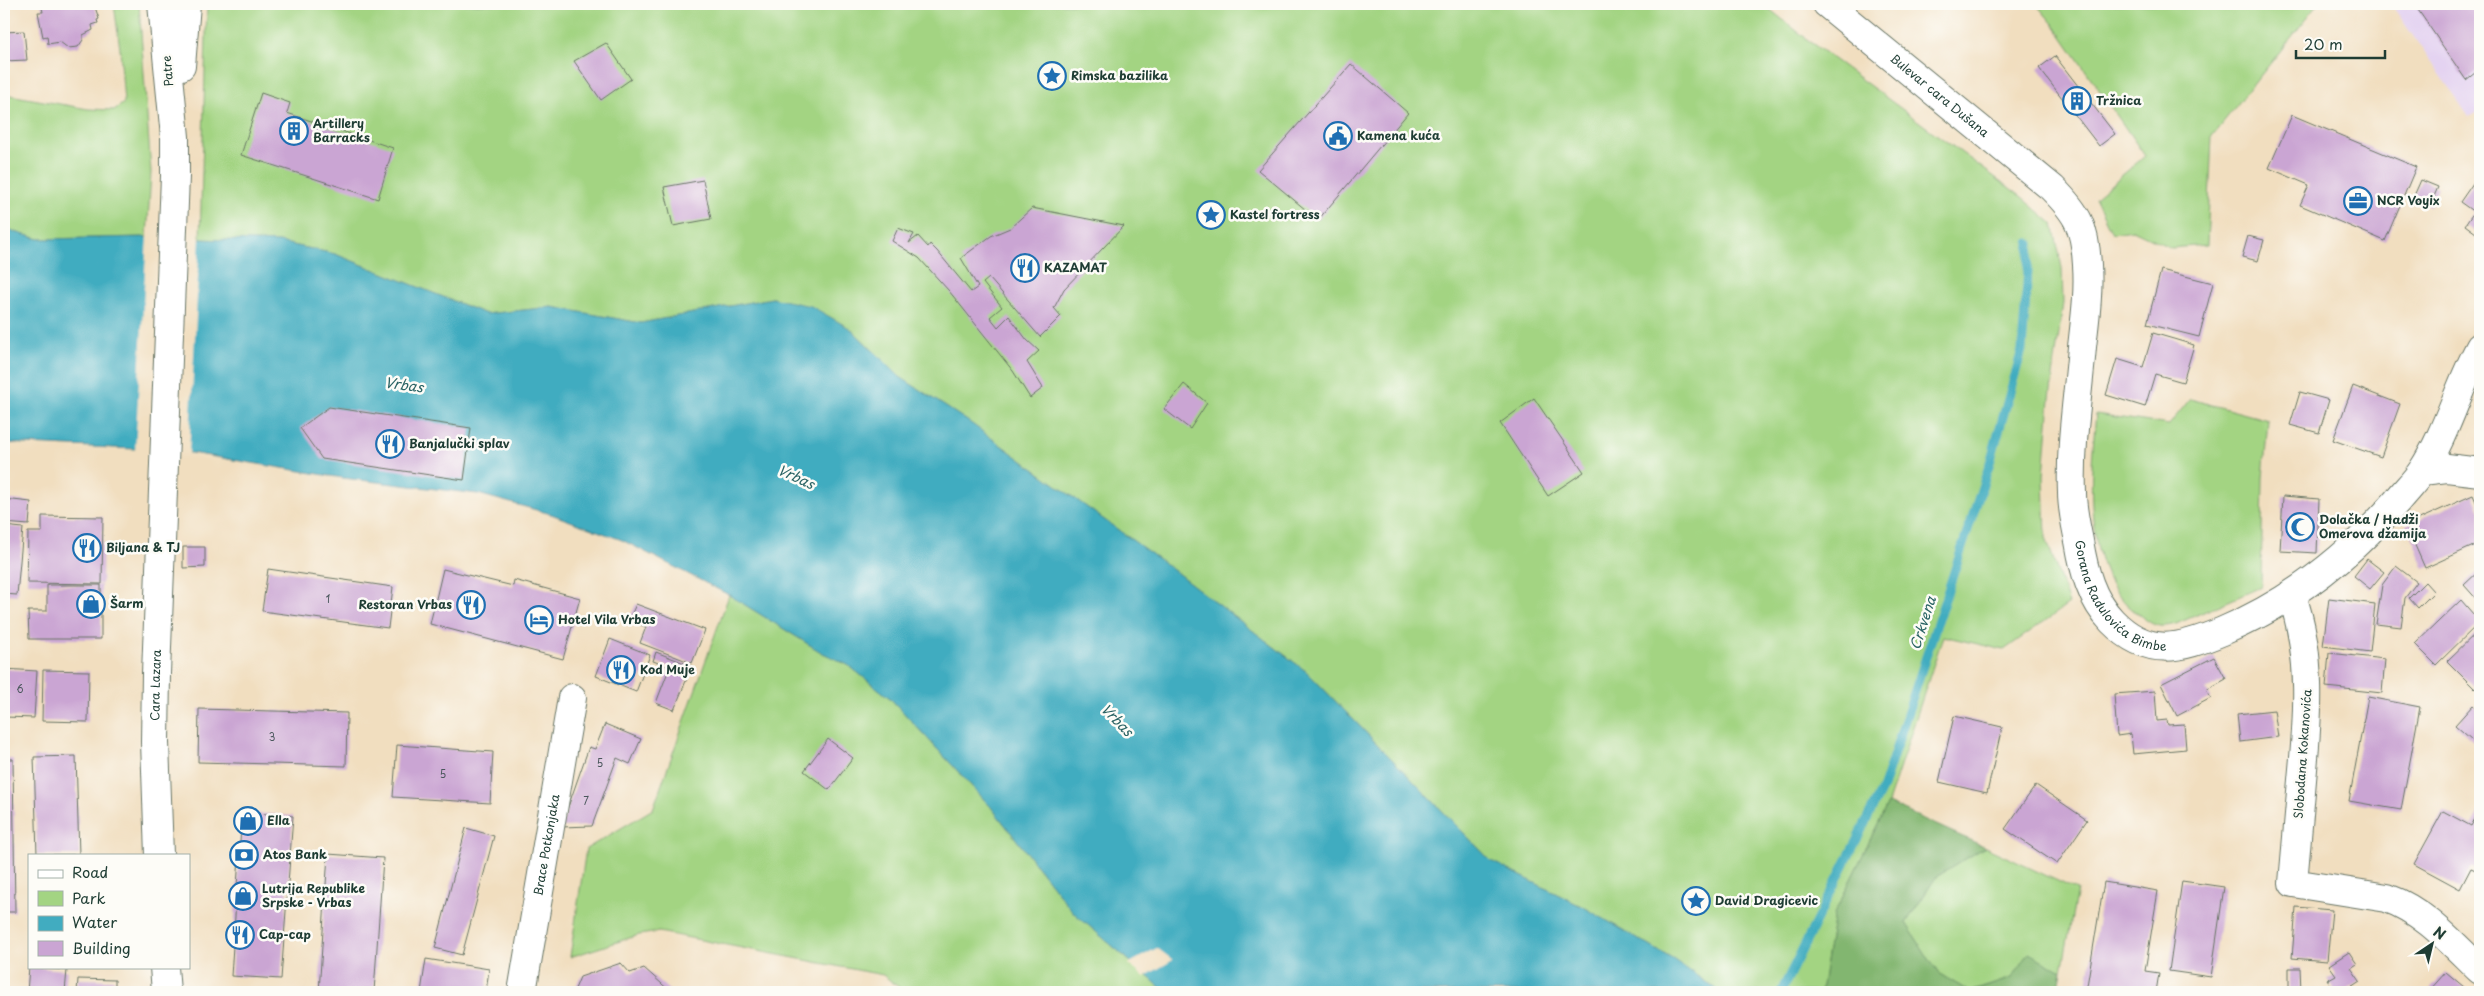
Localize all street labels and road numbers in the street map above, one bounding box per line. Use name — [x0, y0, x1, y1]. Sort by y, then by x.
street label: Bulevar cara Dušana — [1887, 49, 1993, 141]
street label: Patre — [157, 55, 177, 87]
street label: Gorana Radulovića Bimbe — [2071, 539, 2167, 655]
street label: Cara Lazara — [145, 649, 165, 721]
street label: Slobodana Kokanovića — [2288, 688, 2316, 819]
street label: Brace Potkonjaka — [528, 792, 564, 897]

